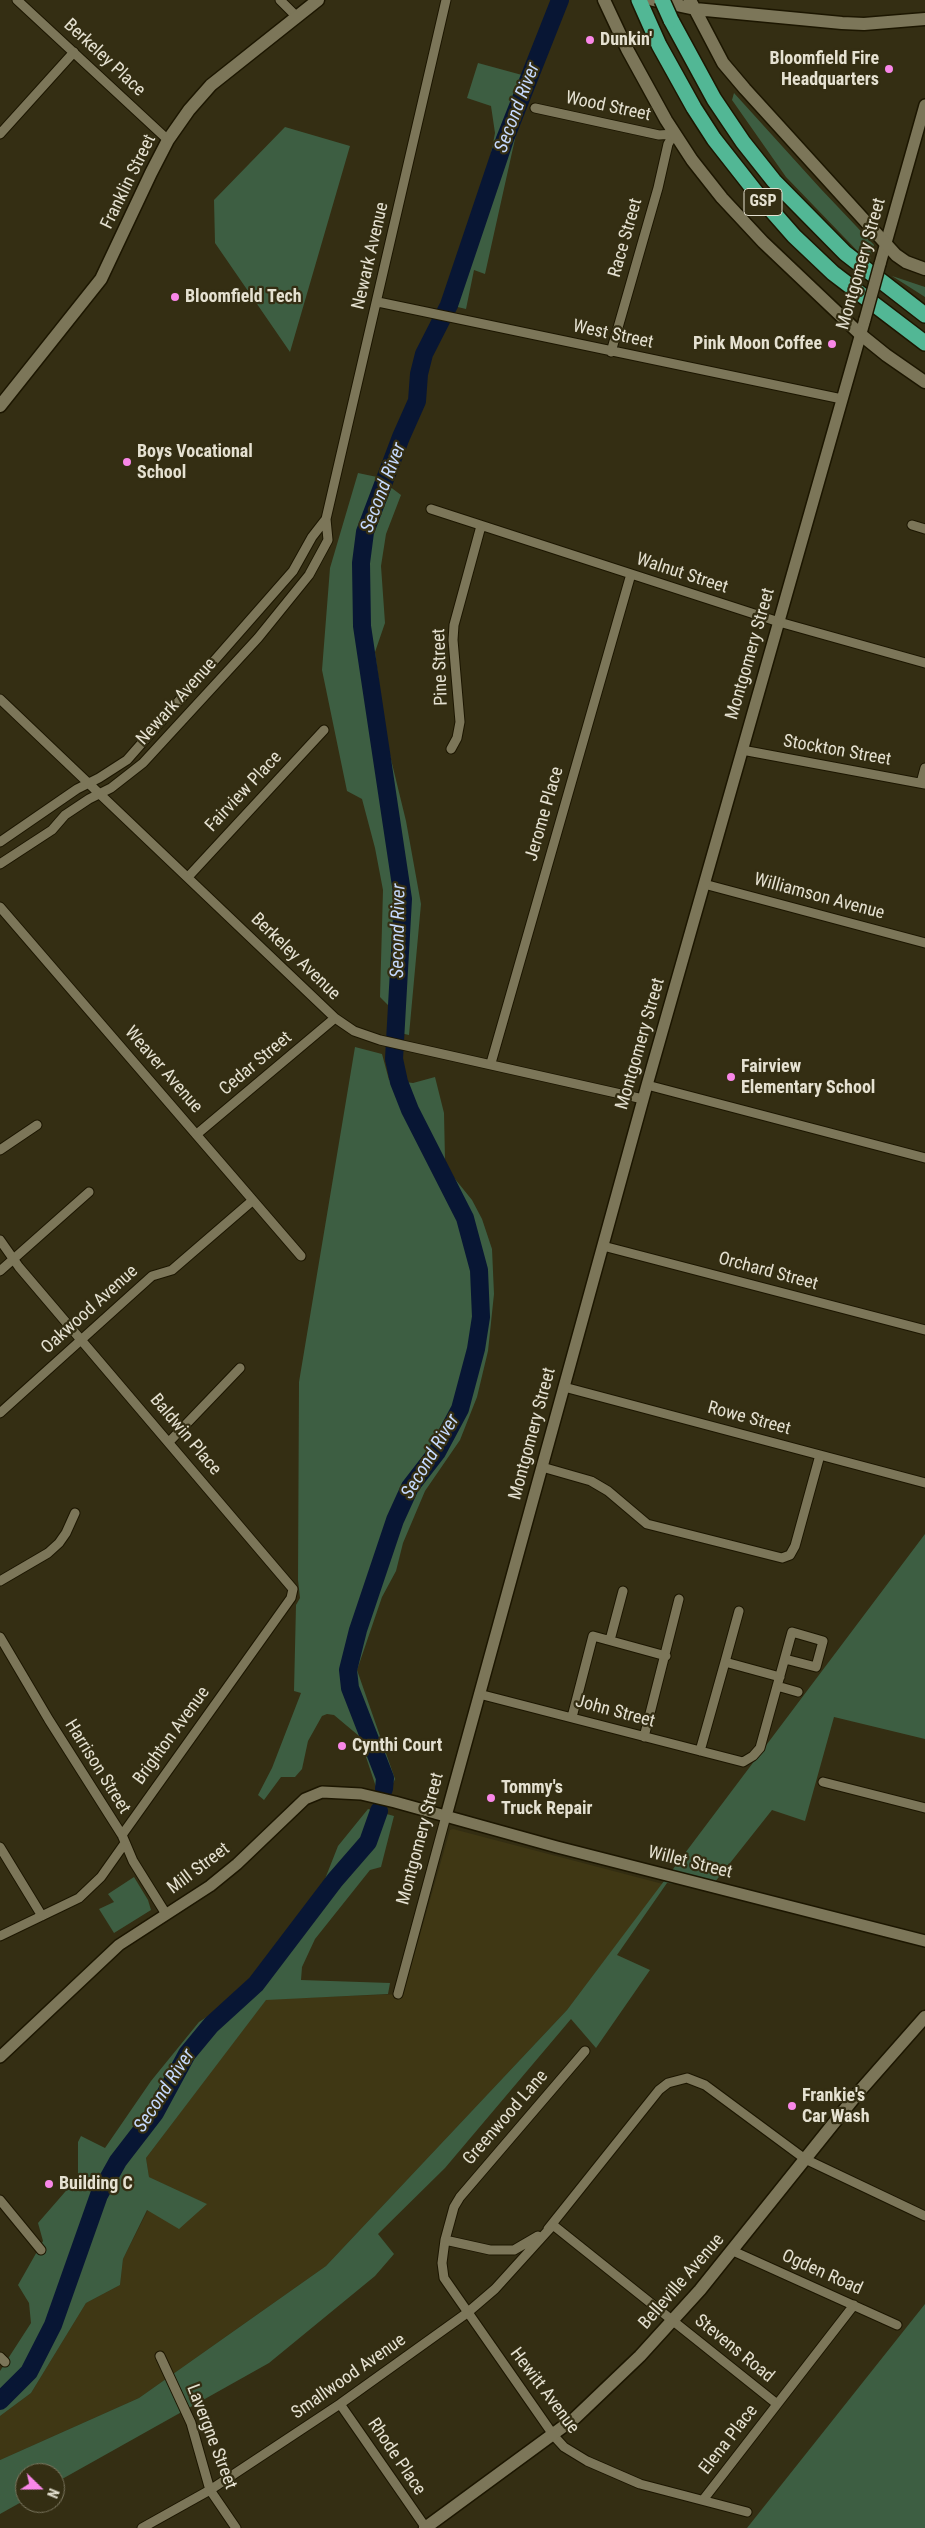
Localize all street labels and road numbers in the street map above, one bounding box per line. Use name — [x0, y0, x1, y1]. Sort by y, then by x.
street label: Berkeley Place — [59, 15, 149, 101]
street label: Wood Street — [563, 87, 653, 127]
street label: Franklin Street — [97, 131, 161, 233]
road number: GSP — [744, 188, 782, 216]
street label: Race Street — [604, 196, 648, 280]
street label: Montgomery Street — [833, 196, 891, 332]
street label: Newark Avenue — [348, 200, 394, 312]
street label: West Street — [571, 316, 655, 354]
street label: Walnut Street — [633, 549, 731, 599]
street label: Montgomery Street — [722, 586, 780, 722]
street label: Pine Street — [429, 628, 453, 706]
street label: Newark Avenue — [132, 654, 222, 750]
street label: Stockton Street — [781, 731, 893, 771]
street label: Fairview Place — [201, 747, 287, 837]
street label: Jerome Place — [521, 764, 569, 864]
street label: Williamson Avenue — [751, 869, 887, 925]
street label: Berkeley Avenue — [246, 909, 344, 1005]
street label: Montgomery Street — [612, 976, 670, 1112]
street label: Weaver Avenue — [119, 1022, 207, 1118]
street label: Cedar Street — [215, 1027, 297, 1101]
street label: Orchard Street — [716, 1248, 820, 1296]
street label: Oakwood Avenue — [37, 1261, 143, 1359]
street label: Montgomery Street — [505, 1366, 561, 1502]
street label: Baldwin Place — [145, 1390, 225, 1480]
street label: Rowe Street — [705, 1398, 793, 1440]
street label: Brighton Avenue — [129, 1683, 215, 1789]
street label: John Street — [573, 1691, 657, 1733]
street label: Harrison Street — [59, 1716, 135, 1818]
street label: Montgomery Street — [393, 1771, 449, 1907]
street label: Mill Street — [164, 1839, 234, 1899]
street label: Willet Street — [646, 1842, 734, 1884]
street label: Greenwood Lane — [459, 2066, 553, 2170]
street label: Belleville Avenue — [635, 2230, 729, 2334]
street label: Ogden Road — [778, 2246, 866, 2300]
street label: Stevens Road — [690, 2310, 778, 2388]
street label: Smallwood Avenue — [288, 2330, 410, 2424]
street label: Hewitt Avenue — [505, 2344, 583, 2438]
street label: Lavergne Street — [181, 2381, 241, 2493]
street label: Elena Place — [695, 2401, 763, 2479]
street label: Rhode Place — [362, 2414, 430, 2500]

